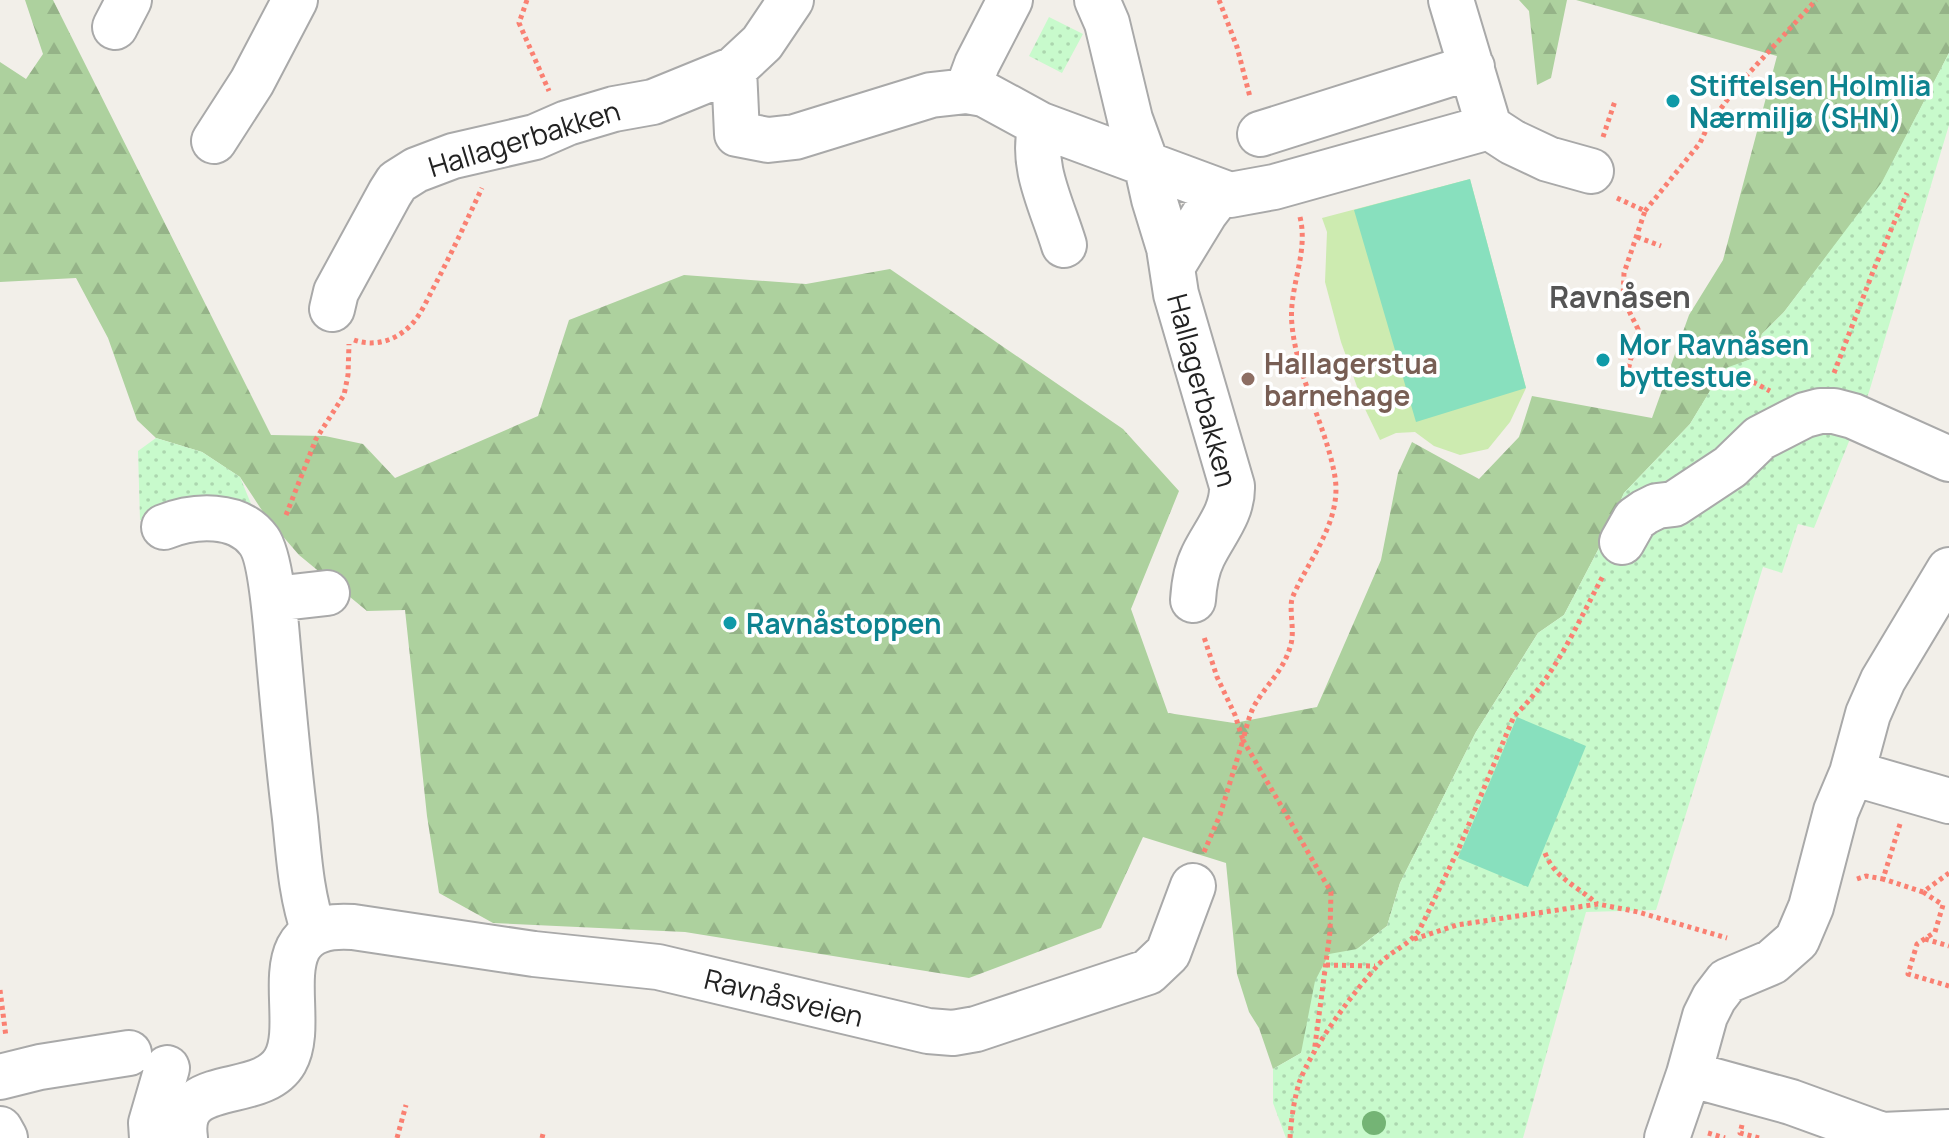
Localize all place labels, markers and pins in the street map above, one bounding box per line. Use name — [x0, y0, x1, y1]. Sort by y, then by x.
place label: Stiftelsen Holmlia Nærmiljø (SHN) — [1689, 66, 1931, 136]
marker: Stiftelsen Holmlia Nærmiljø (SHN) — [1664, 92, 1682, 110]
place label: Mor Ravnåsen byttestue — [1619, 325, 1809, 395]
place label: Hallagerstua barnehage — [1264, 344, 1438, 414]
marker: Mor Ravnåsen byttestue — [1594, 351, 1612, 369]
marker: Hallagerstua barnehage — [1239, 370, 1257, 388]
place label: Ravnåstoppen — [746, 604, 941, 642]
marker: Ravnåstoppen — [721, 614, 739, 632]

